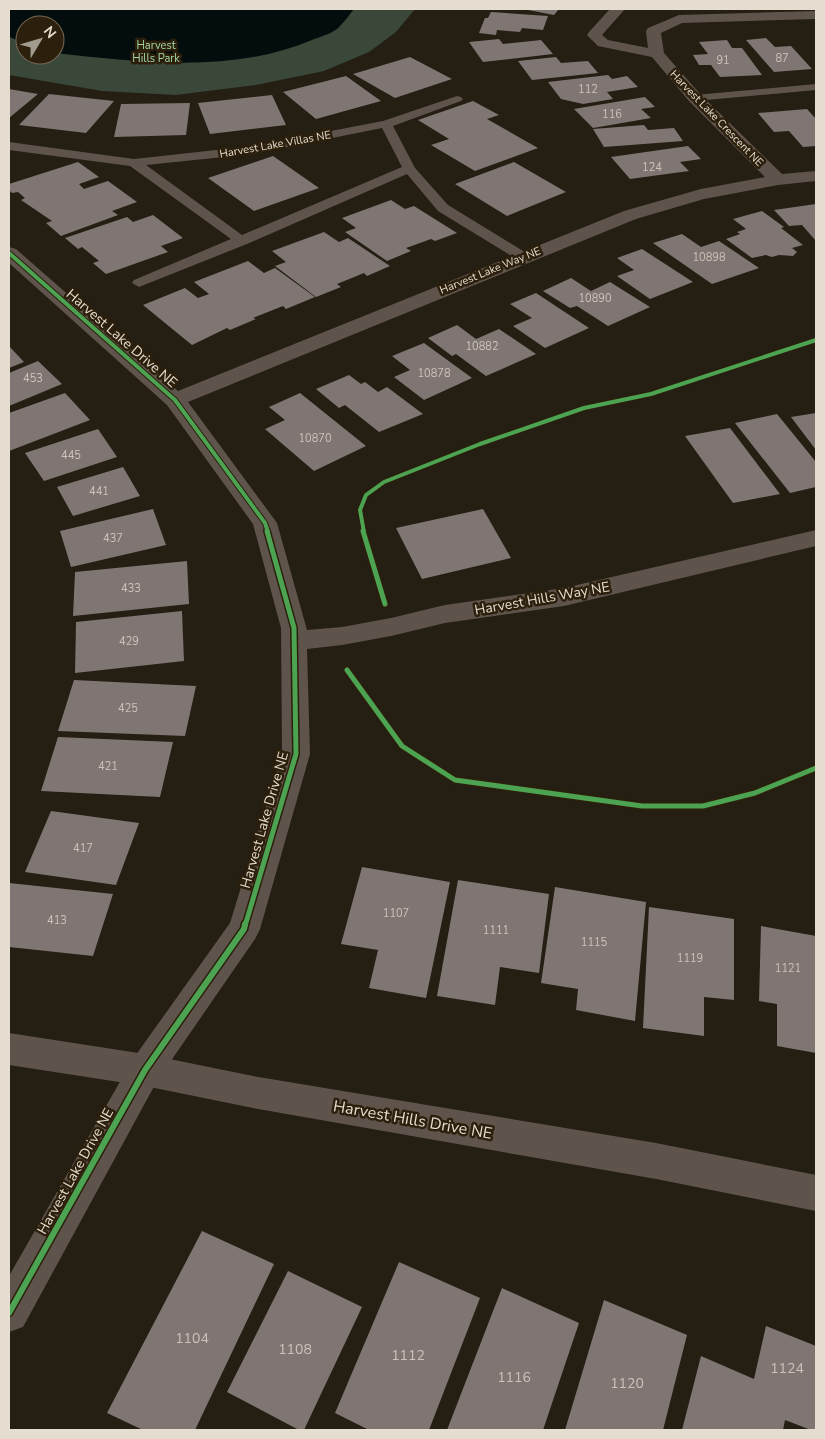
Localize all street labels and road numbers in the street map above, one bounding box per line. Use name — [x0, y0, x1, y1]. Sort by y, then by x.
street label: Harvest Lake Crescent NE — [667, 67, 767, 170]
street label: Harvest Lake Villas NE — [218, 127, 332, 162]
street label: Harvest Lake Way NE — [437, 243, 543, 298]
street label: Harvest Lake Drive NE — [62, 285, 181, 392]
street label: Harvest Hills Way NE — [473, 577, 611, 620]
street label: Harvest Lake Drive NE — [236, 750, 293, 891]
street label: Harvest Hills Drive NE — [332, 1095, 494, 1145]
street label: Harvest Lake Drive NE — [33, 1105, 118, 1238]

